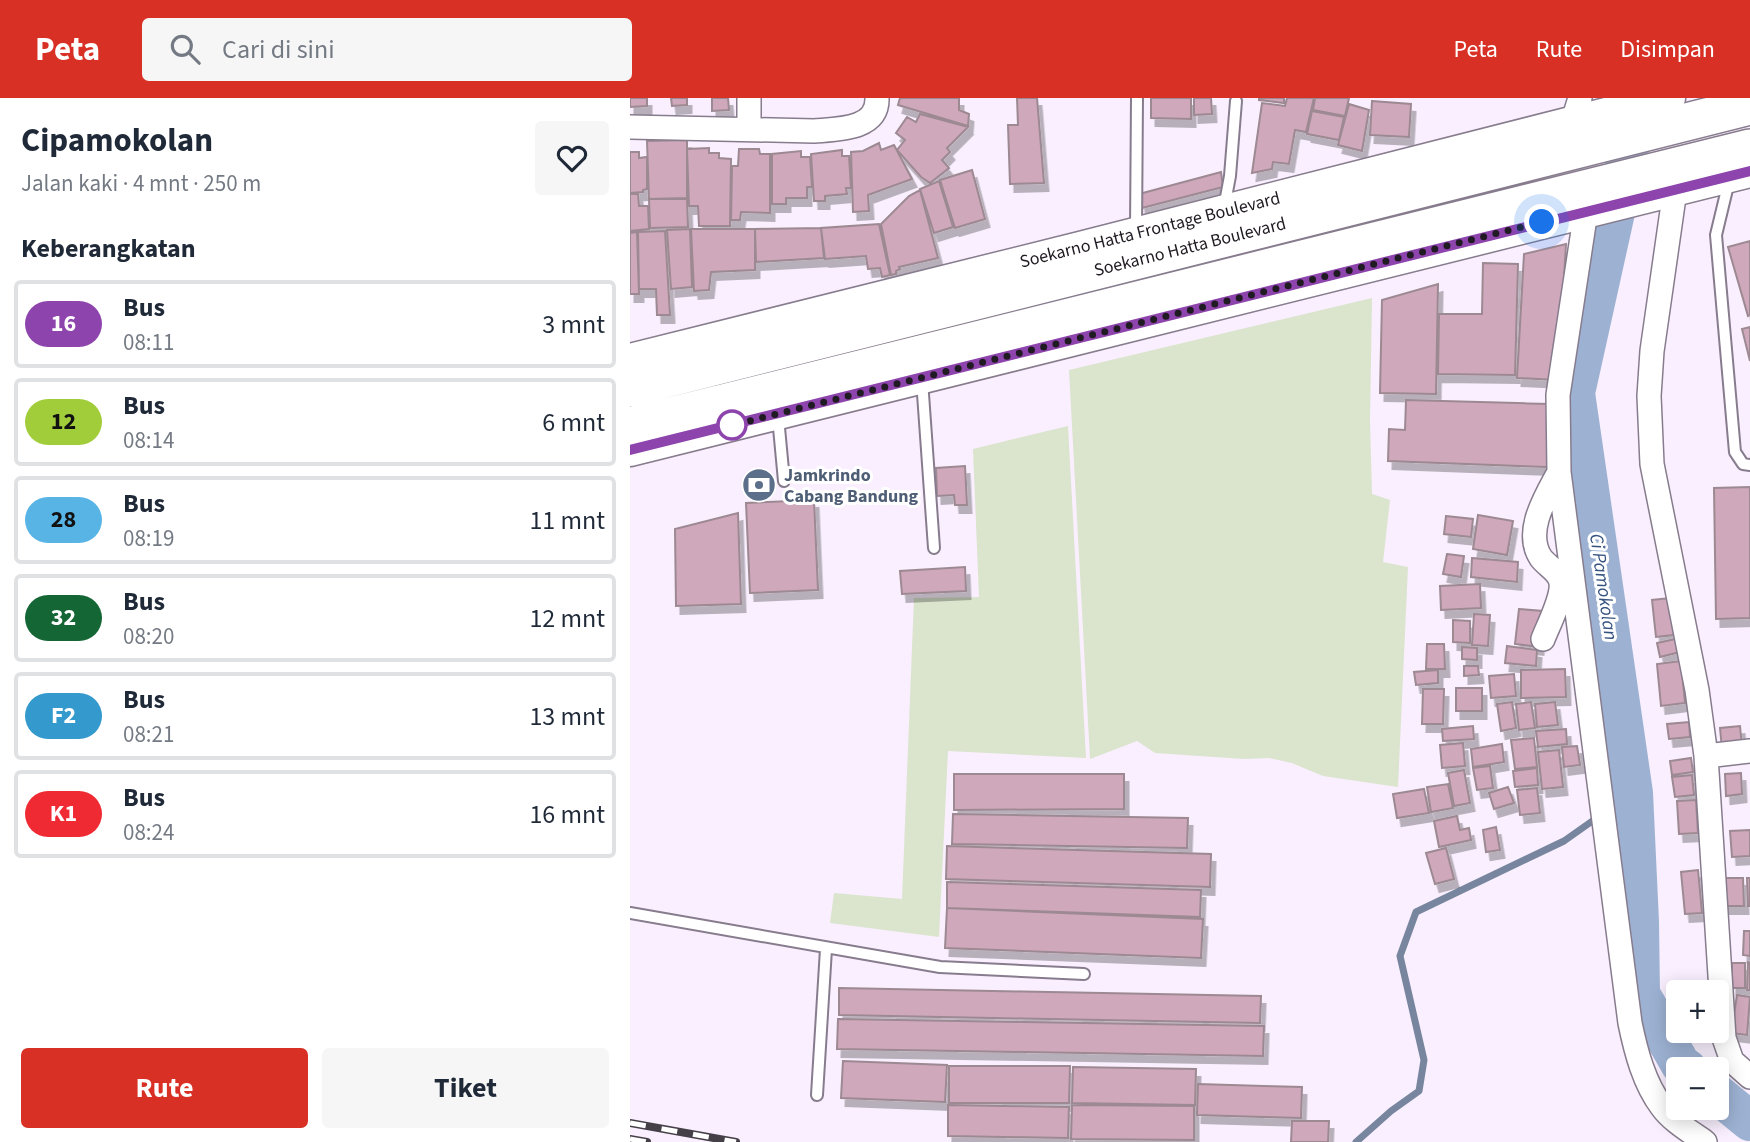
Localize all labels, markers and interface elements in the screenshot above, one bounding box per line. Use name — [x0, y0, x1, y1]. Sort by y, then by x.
search box — [142, 18, 632, 81]
text: Peta — [35, 26, 100, 73]
icon: search — [166, 30, 204, 68]
text: Cari di sini — [222, 31, 335, 68]
text: Peta — [1453, 32, 1498, 67]
text: Rute — [1536, 32, 1582, 67]
text: Disimpan — [1620, 32, 1715, 67]
text: Cipamokolan — [21, 117, 213, 164]
button: heart — [535, 121, 609, 195]
text: Jalan kaki · 4 mnt · 250 m — [21, 167, 261, 200]
street label: Soekarno Hatta Frontage Boulevard — [1017, 186, 1283, 274]
your location — [1524, 204, 1559, 239]
street label: Soekarno Hatta Boulevard — [1091, 211, 1289, 283]
text: Keberangkatan — [21, 230, 196, 267]
text: Bus — [123, 289, 165, 326]
text: 16 — [51, 306, 76, 341]
text: 3 mnt — [542, 306, 605, 343]
text: 08:11 — [123, 326, 174, 359]
text: Bus — [123, 387, 165, 424]
text: 12 — [51, 404, 76, 439]
text: 6 mnt — [542, 404, 605, 441]
unlabelled marker — [717, 410, 747, 440]
text: 08:14 — [123, 424, 174, 457]
place label: Jamkrindo Cabang Bandung — [784, 463, 919, 509]
bank icon: Jamkrindo Cabang Bandung — [740, 466, 778, 504]
text: Bus — [123, 485, 165, 522]
text: 28 — [51, 502, 76, 537]
text: 11 mnt — [529, 502, 605, 539]
text: 08:19 — [123, 522, 174, 555]
water label: Ci Pamokolan — [1582, 532, 1624, 642]
text: Bus — [123, 583, 165, 620]
text: 32 — [51, 600, 76, 635]
text: 12 mnt — [529, 600, 605, 637]
text: 08:20 — [123, 620, 174, 653]
text: Bus — [123, 681, 165, 718]
text: F2 — [51, 698, 76, 733]
text: 13 mnt — [529, 698, 605, 735]
text: 08:21 — [123, 718, 174, 751]
text: Bus — [123, 779, 165, 816]
text: K1 — [50, 796, 77, 831]
text: 16 mnt — [529, 796, 605, 833]
text: 08:24 — [123, 816, 174, 849]
map controls — [1666, 980, 1729, 1120]
button: + — [1666, 980, 1729, 1043]
button: Rute — [21, 1048, 308, 1128]
button: Tiket — [322, 1048, 609, 1128]
button: − — [1666, 1057, 1729, 1120]

